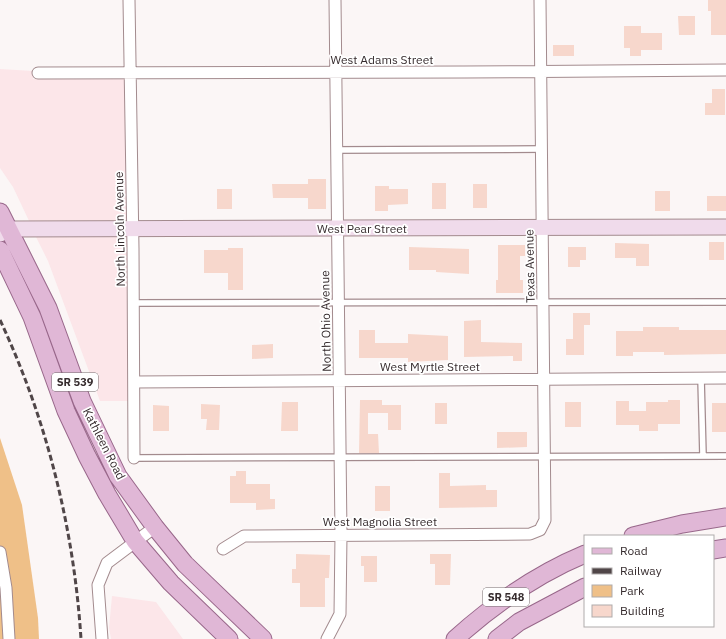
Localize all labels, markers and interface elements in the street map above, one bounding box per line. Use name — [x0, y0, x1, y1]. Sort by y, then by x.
street label: West Adams Street — [330, 52, 434, 67]
street label: North Lincoln Avenue — [111, 171, 128, 287]
street label: West Pear Street — [317, 221, 407, 236]
street label: Texas Avenue — [521, 229, 538, 303]
street label: North Ohio Avenue — [317, 270, 334, 372]
street label: West Myrtle Street — [380, 359, 480, 374]
road number: SR 539 — [52, 373, 98, 391]
street label: Kathleen Road — [80, 405, 129, 482]
street label: West Magnolia Street — [323, 514, 437, 529]
legend — [584, 535, 714, 627]
text: Road — [620, 543, 648, 558]
text: Railway — [620, 563, 662, 578]
text: Park — [620, 583, 645, 598]
road number: SR 548 — [483, 588, 529, 606]
text: Building — [620, 603, 665, 618]

